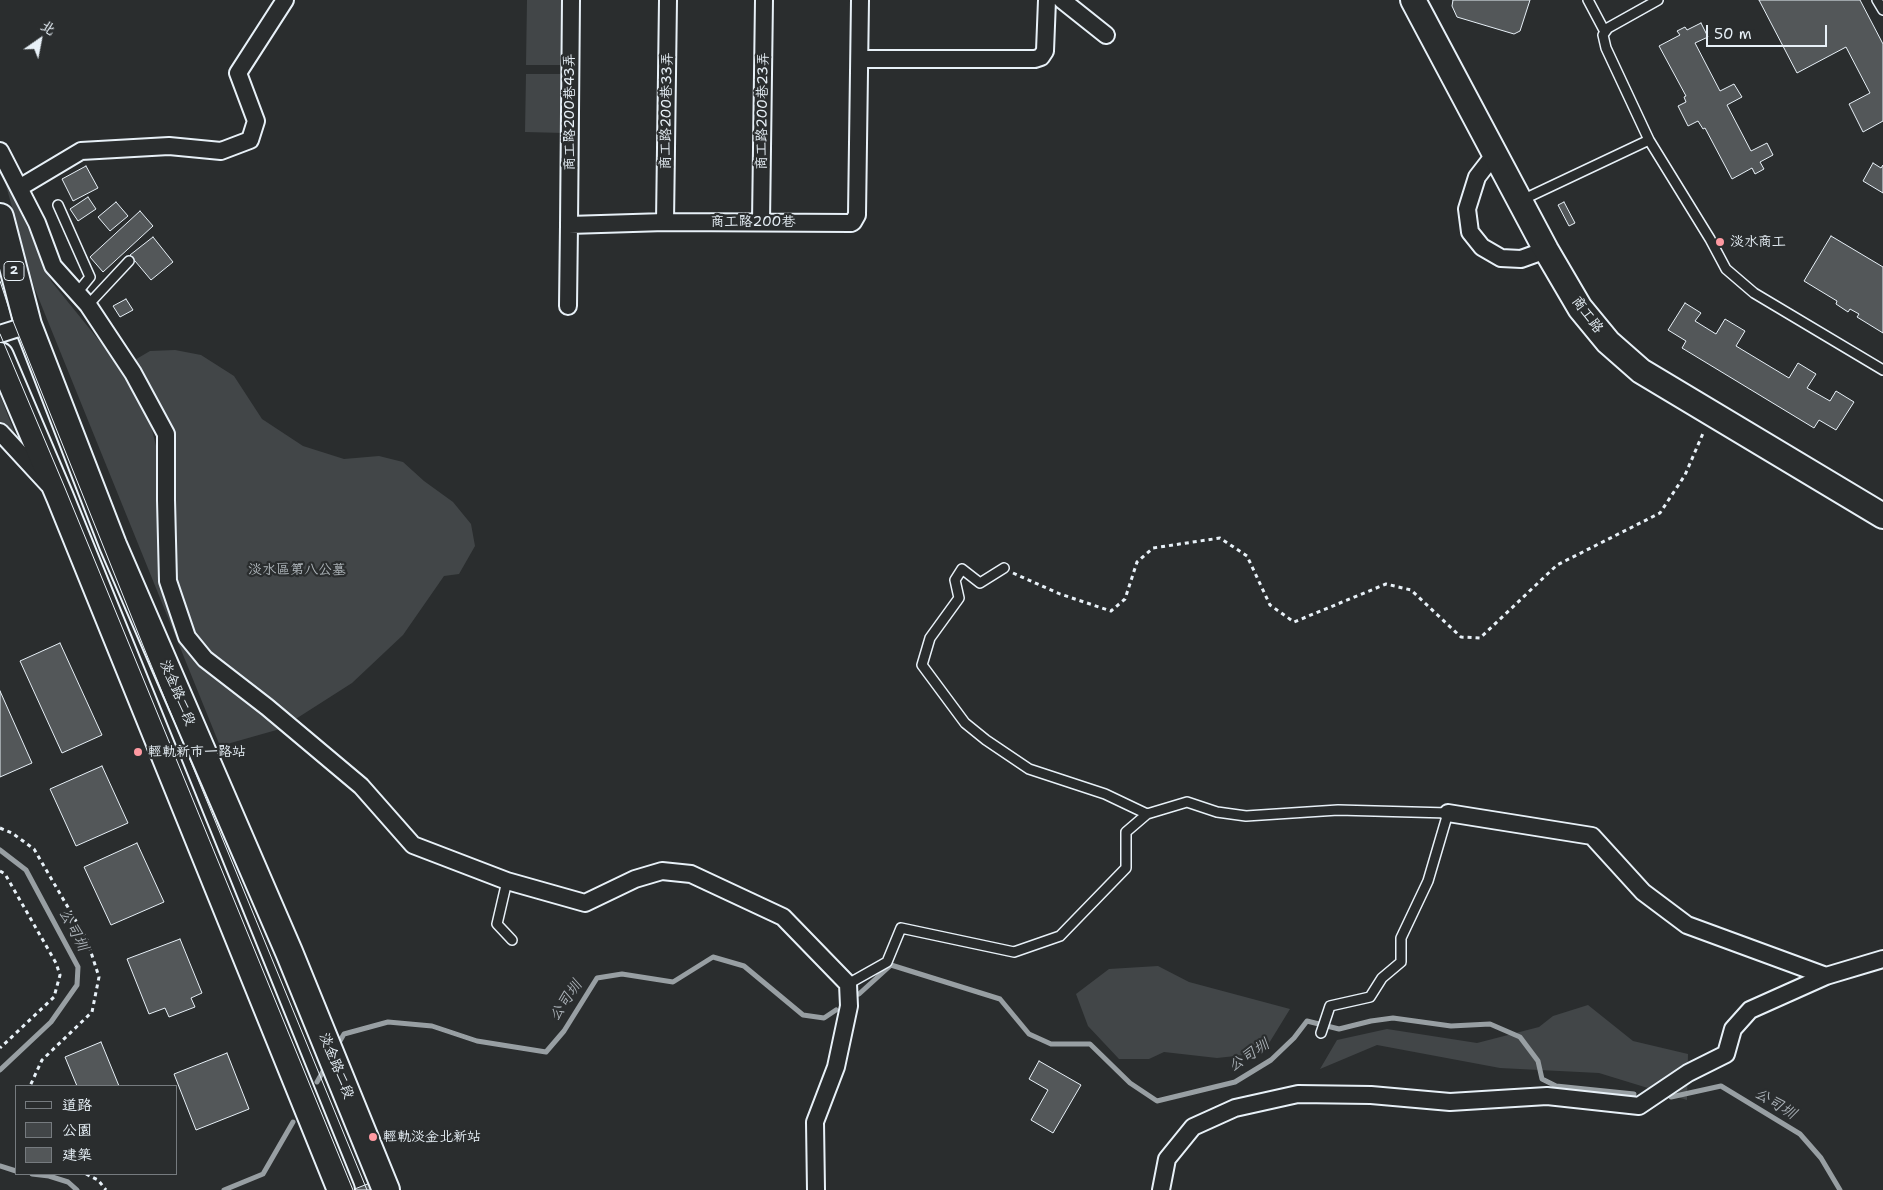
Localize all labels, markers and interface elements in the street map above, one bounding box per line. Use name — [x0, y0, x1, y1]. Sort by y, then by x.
north arrow — [15, 15, 65, 65]
scale bar — [1708, 15, 1829, 47]
text: 北 — [37, 16, 59, 39]
text: 50 m — [1714, 24, 1752, 44]
street label: 商工路200巷33弄 — [658, 52, 676, 170]
street label: 商工路200巷23弄 — [754, 52, 772, 170]
street label: 商工路200巷43弄 — [562, 53, 578, 171]
street label: 商工路200巷 — [711, 214, 795, 230]
place label: 淡水商工 — [1730, 234, 1786, 250]
marker: 淡水商工 — [1714, 236, 1726, 248]
road number: 2 — [4, 262, 24, 280]
street label: 商工路 — [1568, 293, 1606, 337]
park label: 淡水區第八公墓 — [248, 562, 346, 578]
street label: 淡金路二段 — [156, 658, 198, 728]
place label: 輕軌新市一路站 — [148, 744, 246, 760]
marker: 輕軌新市一路站 — [132, 746, 144, 758]
water label: 公司圳 — [54, 906, 92, 954]
water label: 公司圳 — [546, 977, 586, 1025]
street label: 淡金路二段 — [315, 1030, 357, 1102]
water label: 公司圳 — [1225, 1036, 1273, 1076]
legend — [15, 1085, 178, 1175]
water label: 公司圳 — [1751, 1085, 1799, 1123]
text: 道路 — [62, 1095, 92, 1115]
text: 公園 — [62, 1120, 92, 1140]
place label: 輕軌淡金北新站 — [383, 1129, 481, 1145]
marker: 輕軌淡金北新站 — [367, 1131, 379, 1143]
text: 建築 — [62, 1145, 92, 1165]

